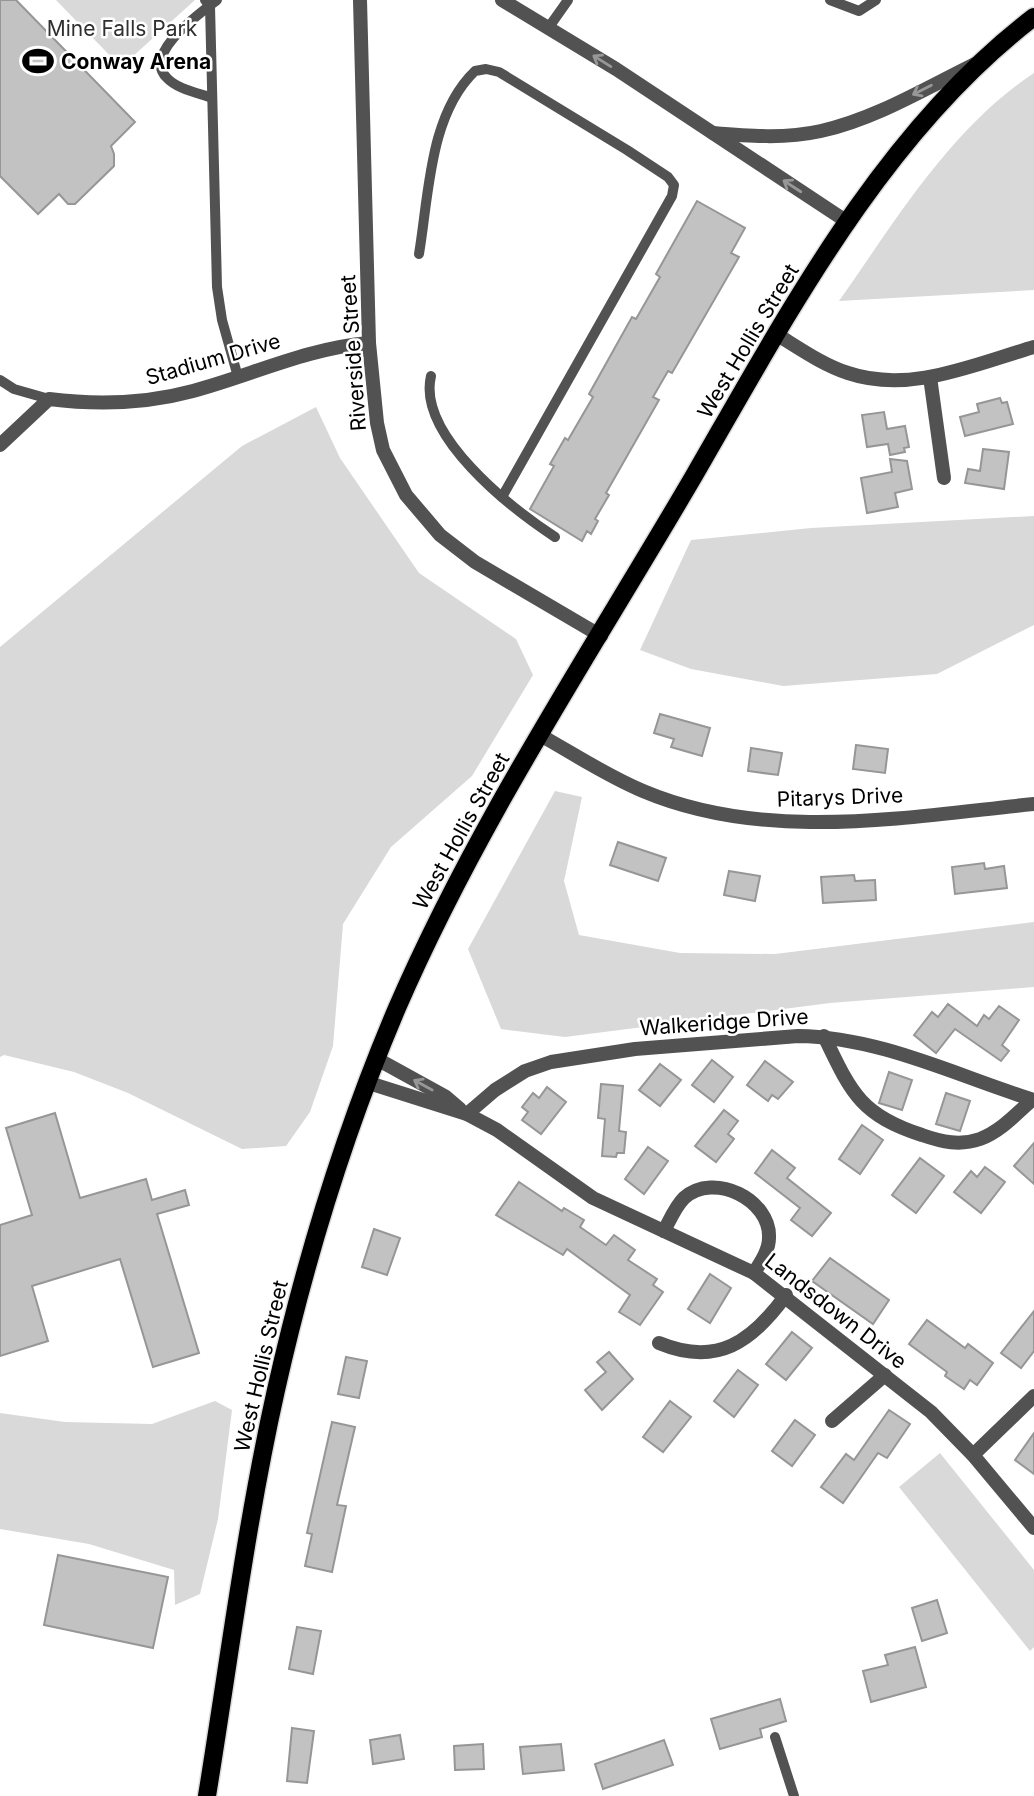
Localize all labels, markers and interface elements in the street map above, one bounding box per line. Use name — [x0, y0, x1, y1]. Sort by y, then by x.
park label: Mine Falls Park — [47, 16, 198, 41]
sports icon: Conway Arena — [21, 44, 55, 78]
place label: Conway Arena — [61, 49, 211, 74]
one-way arrow — [593, 53, 613, 67]
one-way arrow — [912, 84, 932, 98]
one-way arrow — [783, 178, 803, 192]
street label: West Hollis Street — [692, 259, 804, 423]
street label: Riverside Street — [335, 274, 371, 432]
street label: Stadium Drive — [143, 328, 283, 390]
street label: West Hollis Street — [408, 748, 515, 914]
street label: Pitarys Drive — [776, 782, 904, 812]
street label: Walkeridge Drive — [639, 1004, 809, 1040]
one-way arrow — [413, 1078, 434, 1091]
street label: Landsdown Drive — [760, 1248, 912, 1374]
street label: West Hollis Street — [229, 1278, 293, 1454]

